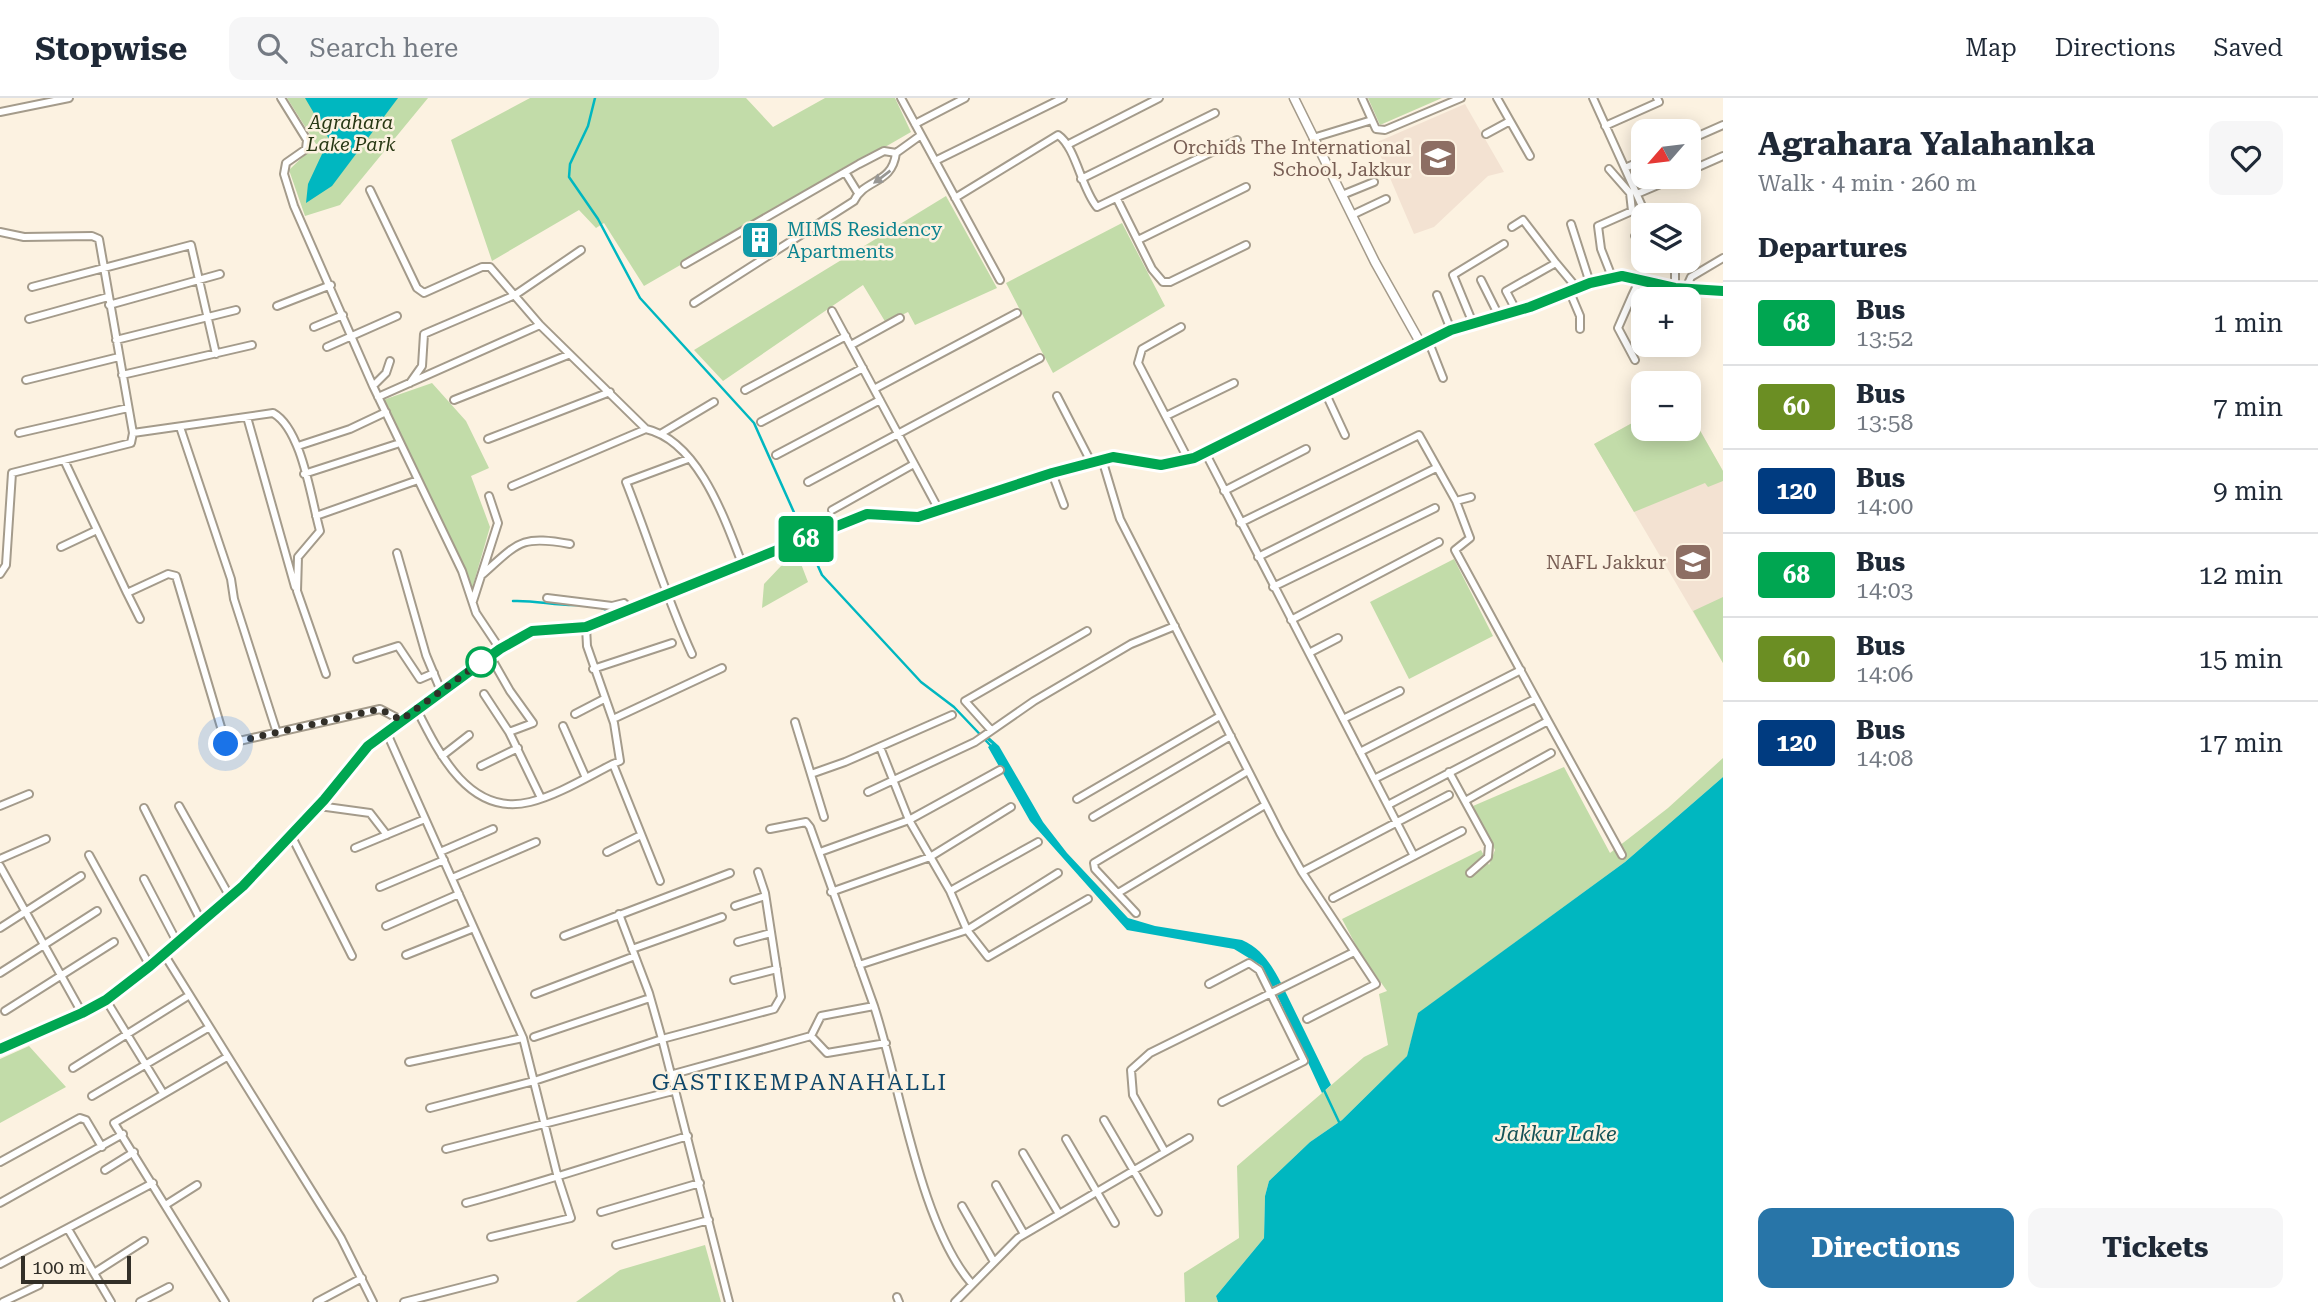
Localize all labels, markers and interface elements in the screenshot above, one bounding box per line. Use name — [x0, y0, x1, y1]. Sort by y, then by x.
search box — [229, 17, 719, 80]
text: Stopwise — [35, 29, 187, 68]
icon: search — [253, 29, 291, 67]
text: Search here — [309, 33, 458, 63]
text: Map — [1965, 34, 2017, 62]
text: Directions — [2055, 34, 2175, 62]
text: Saved — [2213, 34, 2283, 62]
park label: Agrahara Lake Park — [305, 111, 396, 156]
north arrow — [1631, 119, 1701, 189]
map controls — [1631, 119, 1701, 441]
button: heart — [2209, 121, 2283, 195]
text: Agrahara Yalahanka — [1758, 124, 2095, 163]
place label: Orchids The International School, Jakkur — [1173, 136, 1411, 181]
school or university icon: Orchids The International School, Jakkur — [1417, 137, 1459, 179]
one-way arrow — [874, 169, 892, 184]
text: Walk · 4 min · 260 m — [1758, 170, 1977, 197]
button: layers — [1631, 203, 1701, 273]
place label: MIMS Residency Apartments — [787, 218, 943, 263]
building icon: MIMS Residency Apartments — [739, 219, 781, 261]
text: Departures — [1758, 233, 1907, 263]
button: + — [1631, 287, 1701, 357]
text: Bus — [1856, 295, 1905, 325]
text: 1 min — [2213, 308, 2283, 338]
text: 68 — [1783, 309, 1810, 337]
text: 13:52 — [1856, 325, 1913, 352]
button: − — [1631, 371, 1701, 441]
text: Bus — [1856, 379, 1905, 409]
text: 7 min — [2213, 392, 2283, 422]
text: 60 — [1783, 393, 1810, 421]
text: 13:58 — [1856, 409, 1913, 436]
text: Bus — [1856, 463, 1905, 493]
text: 9 min — [2213, 476, 2283, 506]
text: 120 — [1776, 477, 1817, 505]
text: 14:00 — [1856, 493, 1913, 520]
line badge: 68 — [774, 516, 838, 562]
text: 68 — [793, 525, 819, 553]
school or university icon: NAFL Jakkur — [1672, 541, 1714, 583]
text: Bus — [1856, 547, 1905, 577]
place label: NAFL Jakkur — [1546, 551, 1666, 574]
text: 12 min — [2199, 560, 2283, 590]
text: 68 — [1783, 561, 1810, 589]
text: 14:03 — [1856, 577, 1913, 604]
text: Bus — [1856, 631, 1905, 661]
text: 15 min — [2199, 644, 2283, 674]
text: 60 — [1783, 645, 1810, 673]
unlabelled marker — [466, 647, 496, 677]
text: 14:06 — [1856, 661, 1913, 688]
text: Bus — [1856, 715, 1905, 745]
your location — [208, 726, 243, 761]
text: 17 min — [2199, 728, 2283, 758]
text: 120 — [1776, 729, 1817, 757]
text: 14:08 — [1856, 745, 1913, 772]
district label: GASTIKEMPANAHALLI — [652, 1069, 948, 1096]
water label: Jakkur Lake — [1494, 1122, 1617, 1146]
button: Directions — [1758, 1208, 2014, 1288]
button: Tickets — [2028, 1208, 2283, 1288]
scale bar — [21, 1253, 131, 1285]
text: 100 m — [32, 1256, 86, 1279]

